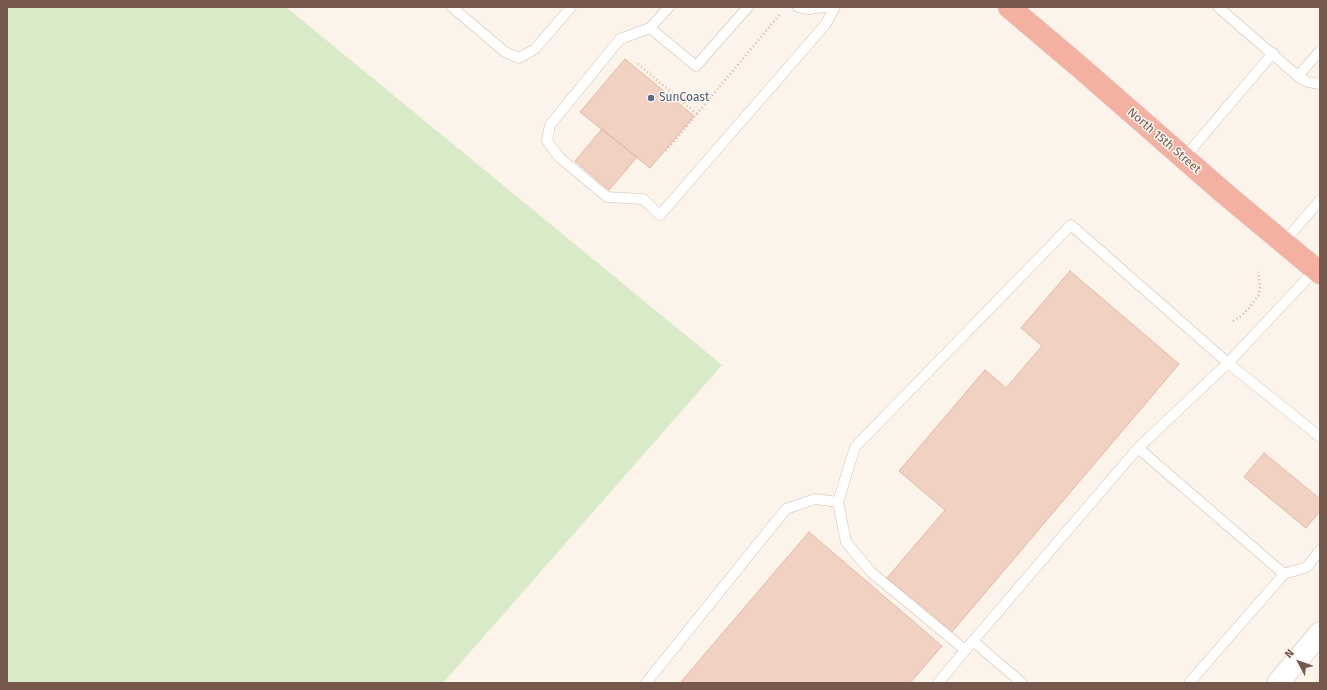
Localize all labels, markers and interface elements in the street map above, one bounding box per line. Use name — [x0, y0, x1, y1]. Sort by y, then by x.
place label: SunCoast — [659, 91, 709, 105]
marker: SunCoast — [646, 93, 656, 103]
street label: North 15th Street — [1124, 105, 1204, 177]
north arrow — [1279, 642, 1319, 682]
text: N — [1282, 647, 1297, 661]

